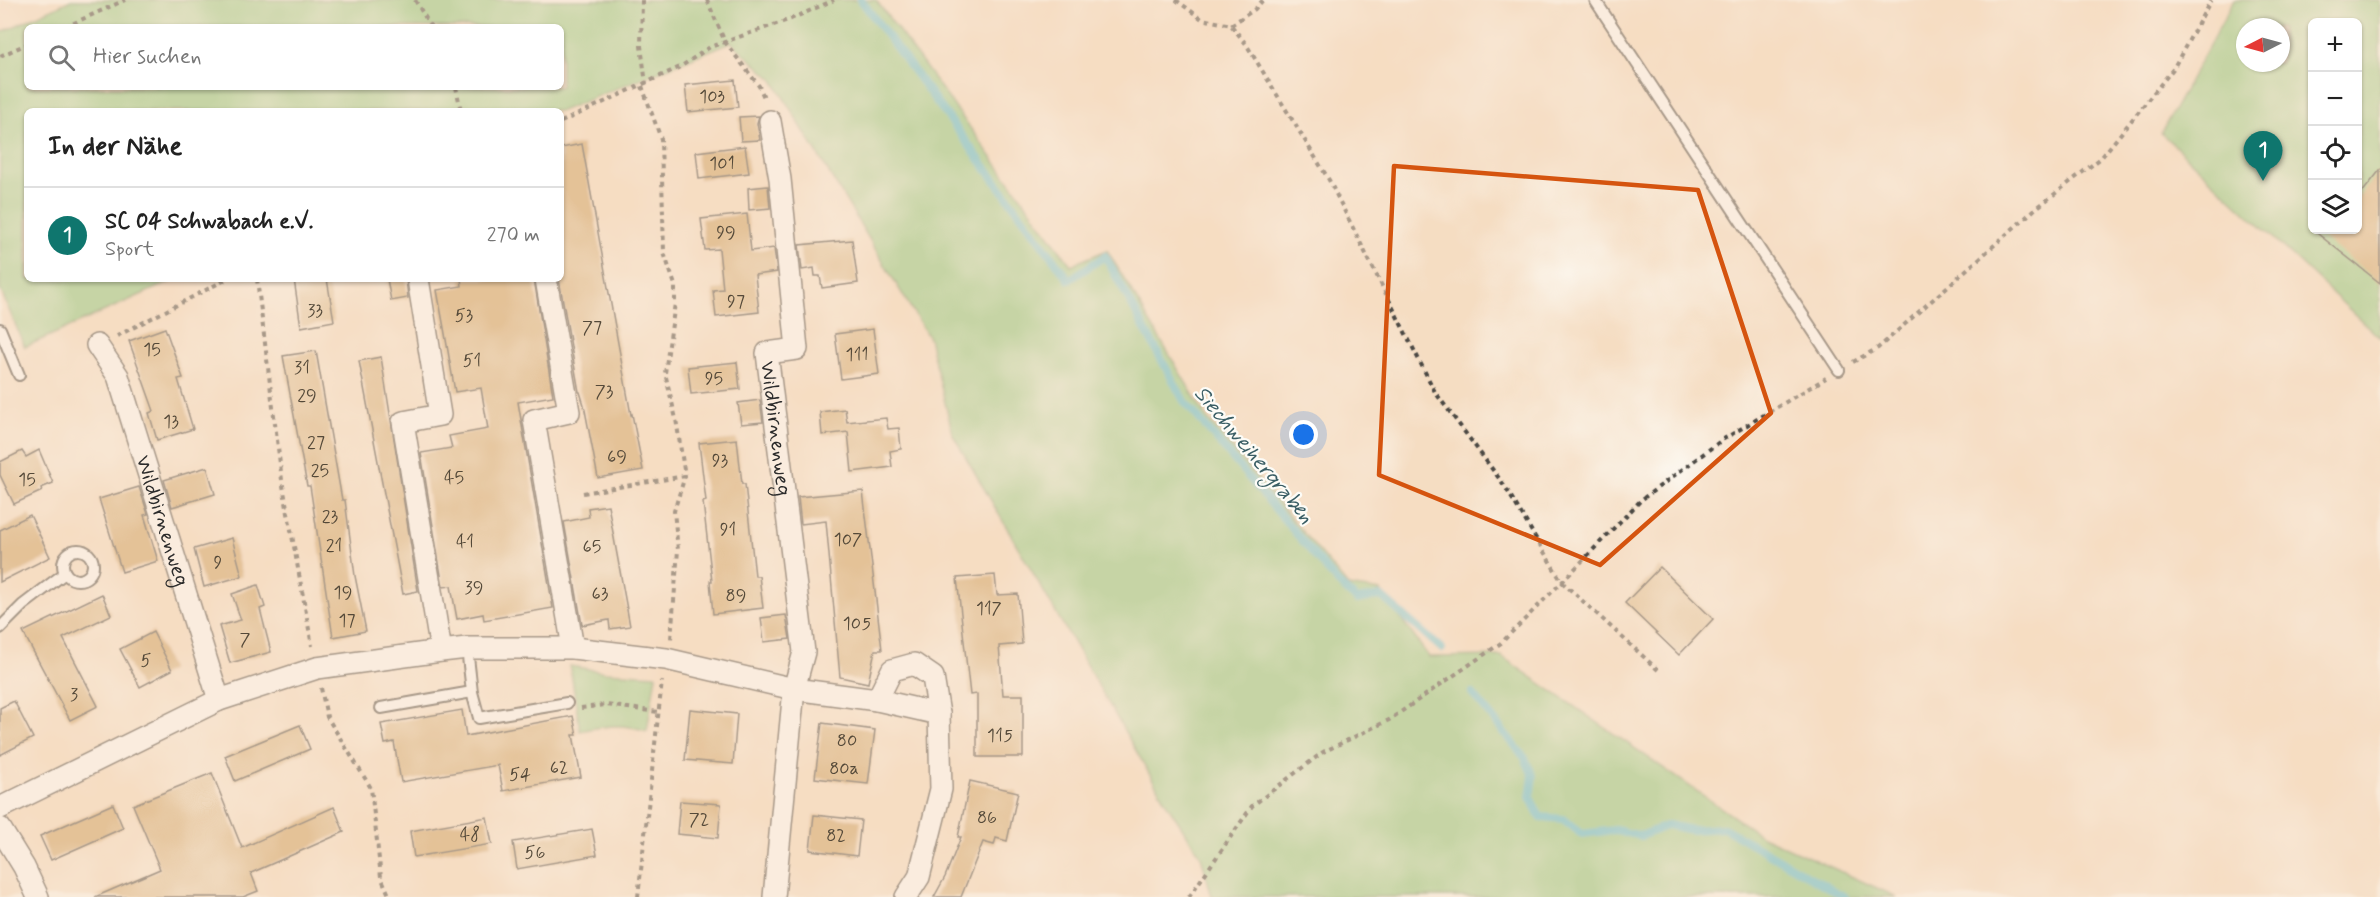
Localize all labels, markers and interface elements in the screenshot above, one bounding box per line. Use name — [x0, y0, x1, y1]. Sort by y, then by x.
north arrow — [2236, 18, 2290, 72]
map controls — [2308, 18, 2362, 234]
button: + — [2308, 18, 2362, 72]
search box — [24, 24, 564, 90]
icon: search — [45, 41, 78, 74]
text: Hier suchen — [93, 43, 202, 71]
button: − — [2308, 72, 2362, 126]
house number: 103 — [699, 85, 725, 109]
button: locate — [2308, 126, 2362, 180]
text: In der Nähe — [48, 130, 182, 164]
pin: 1 — [2244, 132, 2282, 181]
house number: 101 — [709, 152, 735, 176]
button: layers — [2308, 180, 2362, 234]
text: SC 04 Schwabach e.V. — [105, 208, 313, 236]
house number: 99 — [716, 221, 736, 245]
text: 1 — [63, 222, 72, 249]
text: 270 m — [487, 222, 540, 249]
text: Sport — [105, 236, 154, 263]
house number: 97 — [727, 290, 745, 314]
house number: 33 — [307, 299, 323, 323]
house number: 53 — [455, 304, 474, 328]
house number: 77 — [582, 316, 602, 340]
house number: 15 — [143, 338, 161, 362]
house number: 111 — [846, 343, 868, 367]
house number: 51 — [463, 349, 481, 373]
house number: 31 — [294, 356, 310, 380]
street label: Wildbirnenweg — [753, 360, 798, 498]
house number: 95 — [705, 367, 723, 391]
house number: 73 — [595, 380, 614, 404]
water label: Siechweihergraben — [1186, 380, 1320, 532]
house number: 29 — [297, 384, 317, 408]
house number: 13 — [163, 410, 179, 434]
your location — [1289, 420, 1318, 449]
house number: 27 — [307, 431, 325, 455]
house number: 69 — [607, 445, 627, 469]
house number: 93 — [712, 449, 729, 473]
street label: Wildbirnenweg — [129, 452, 196, 590]
house number: 25 — [311, 459, 329, 483]
house number: 45 — [444, 466, 464, 490]
house number: 15 — [18, 468, 36, 492]
house number: 23 — [322, 505, 339, 529]
house number: 91 — [720, 518, 736, 542]
house number: 107 — [834, 528, 862, 552]
house number: 41 — [456, 530, 474, 554]
house number: 21 — [326, 534, 342, 558]
house number: 65 — [583, 535, 601, 559]
house number: 9 — [214, 551, 223, 575]
house number: 39 — [465, 576, 483, 600]
house number: 19 — [334, 581, 352, 605]
house number: 63 — [592, 582, 609, 606]
house number: 89 — [726, 584, 746, 608]
house number: 117 — [976, 597, 1002, 621]
house number: 17 — [338, 609, 356, 633]
house number: 105 — [843, 612, 871, 636]
house number: 7 — [240, 628, 251, 652]
house number: 5 — [141, 649, 152, 673]
house number: 3 — [70, 683, 78, 707]
house number: 115 — [987, 724, 1013, 748]
house number: 80 — [837, 729, 857, 753]
house number: 62 — [550, 756, 568, 780]
house number: 80a — [829, 757, 859, 781]
house number: 54 — [509, 763, 531, 787]
house number: 86 — [977, 806, 997, 830]
house number: 72 — [689, 808, 709, 832]
house number: 48 — [460, 823, 480, 847]
house number: 82 — [826, 824, 846, 848]
house number: 56 — [525, 841, 545, 865]

